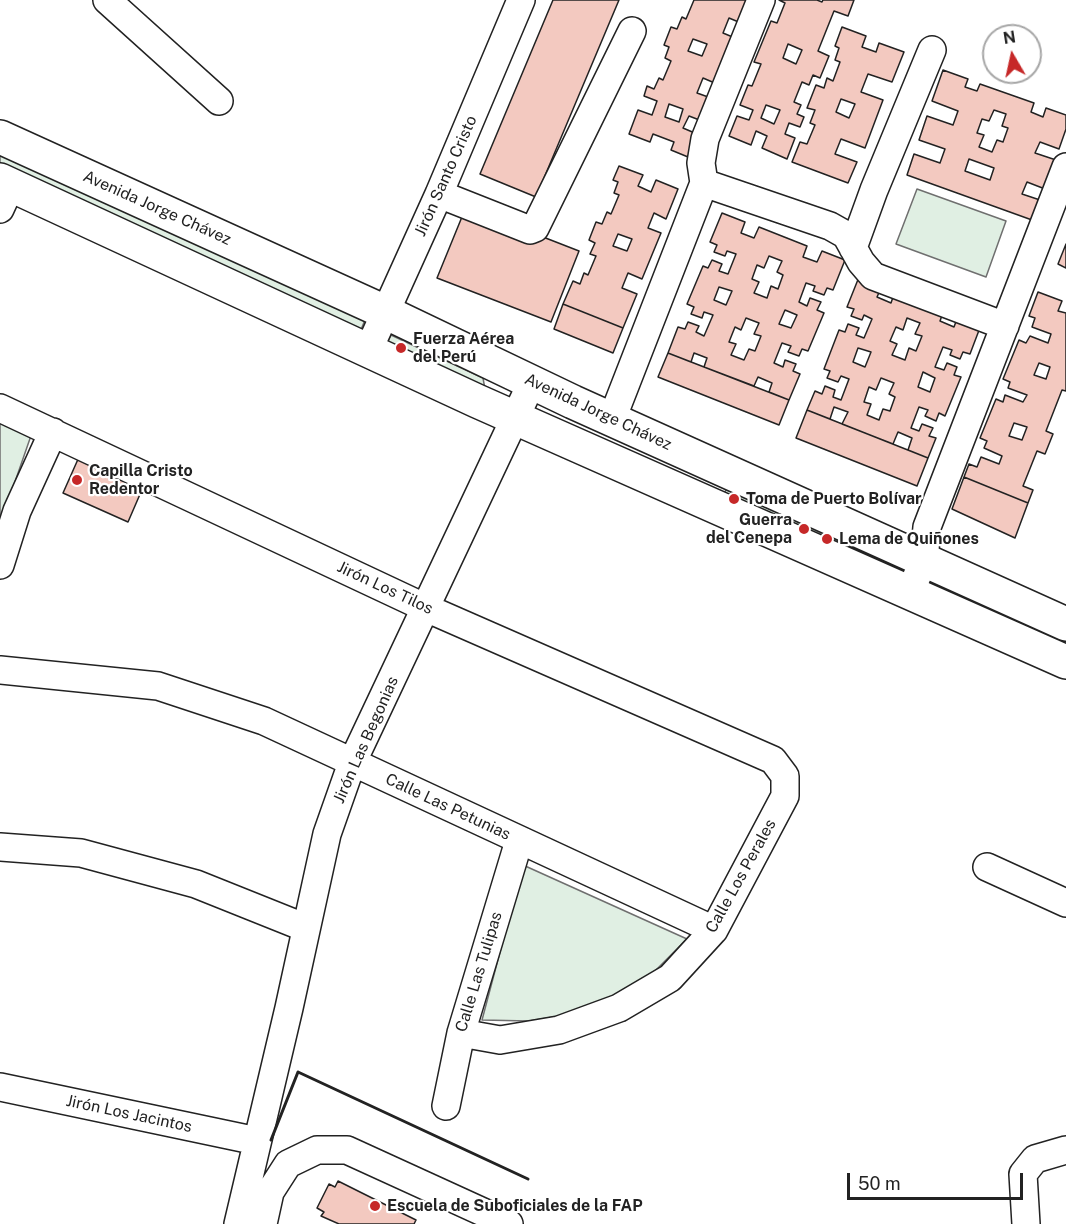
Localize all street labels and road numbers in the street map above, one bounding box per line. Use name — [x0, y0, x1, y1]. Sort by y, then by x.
street label: Jirón Santo Cristo — [411, 113, 481, 239]
street label: Avenida Jorge Chávez — [80, 167, 234, 249]
street label: Avenida Jorge Chávez — [521, 369, 675, 455]
street label: Jirón Los Tilos — [334, 557, 436, 619]
street label: Jirón Las Begonias — [329, 674, 403, 806]
street label: Calle Las Petunias — [382, 770, 514, 844]
street label: Calle Los Perales — [702, 816, 780, 936]
street label: Calle Las Tulipas — [452, 910, 506, 1034]
street label: Jirón Los Jacintos — [64, 1091, 194, 1137]

